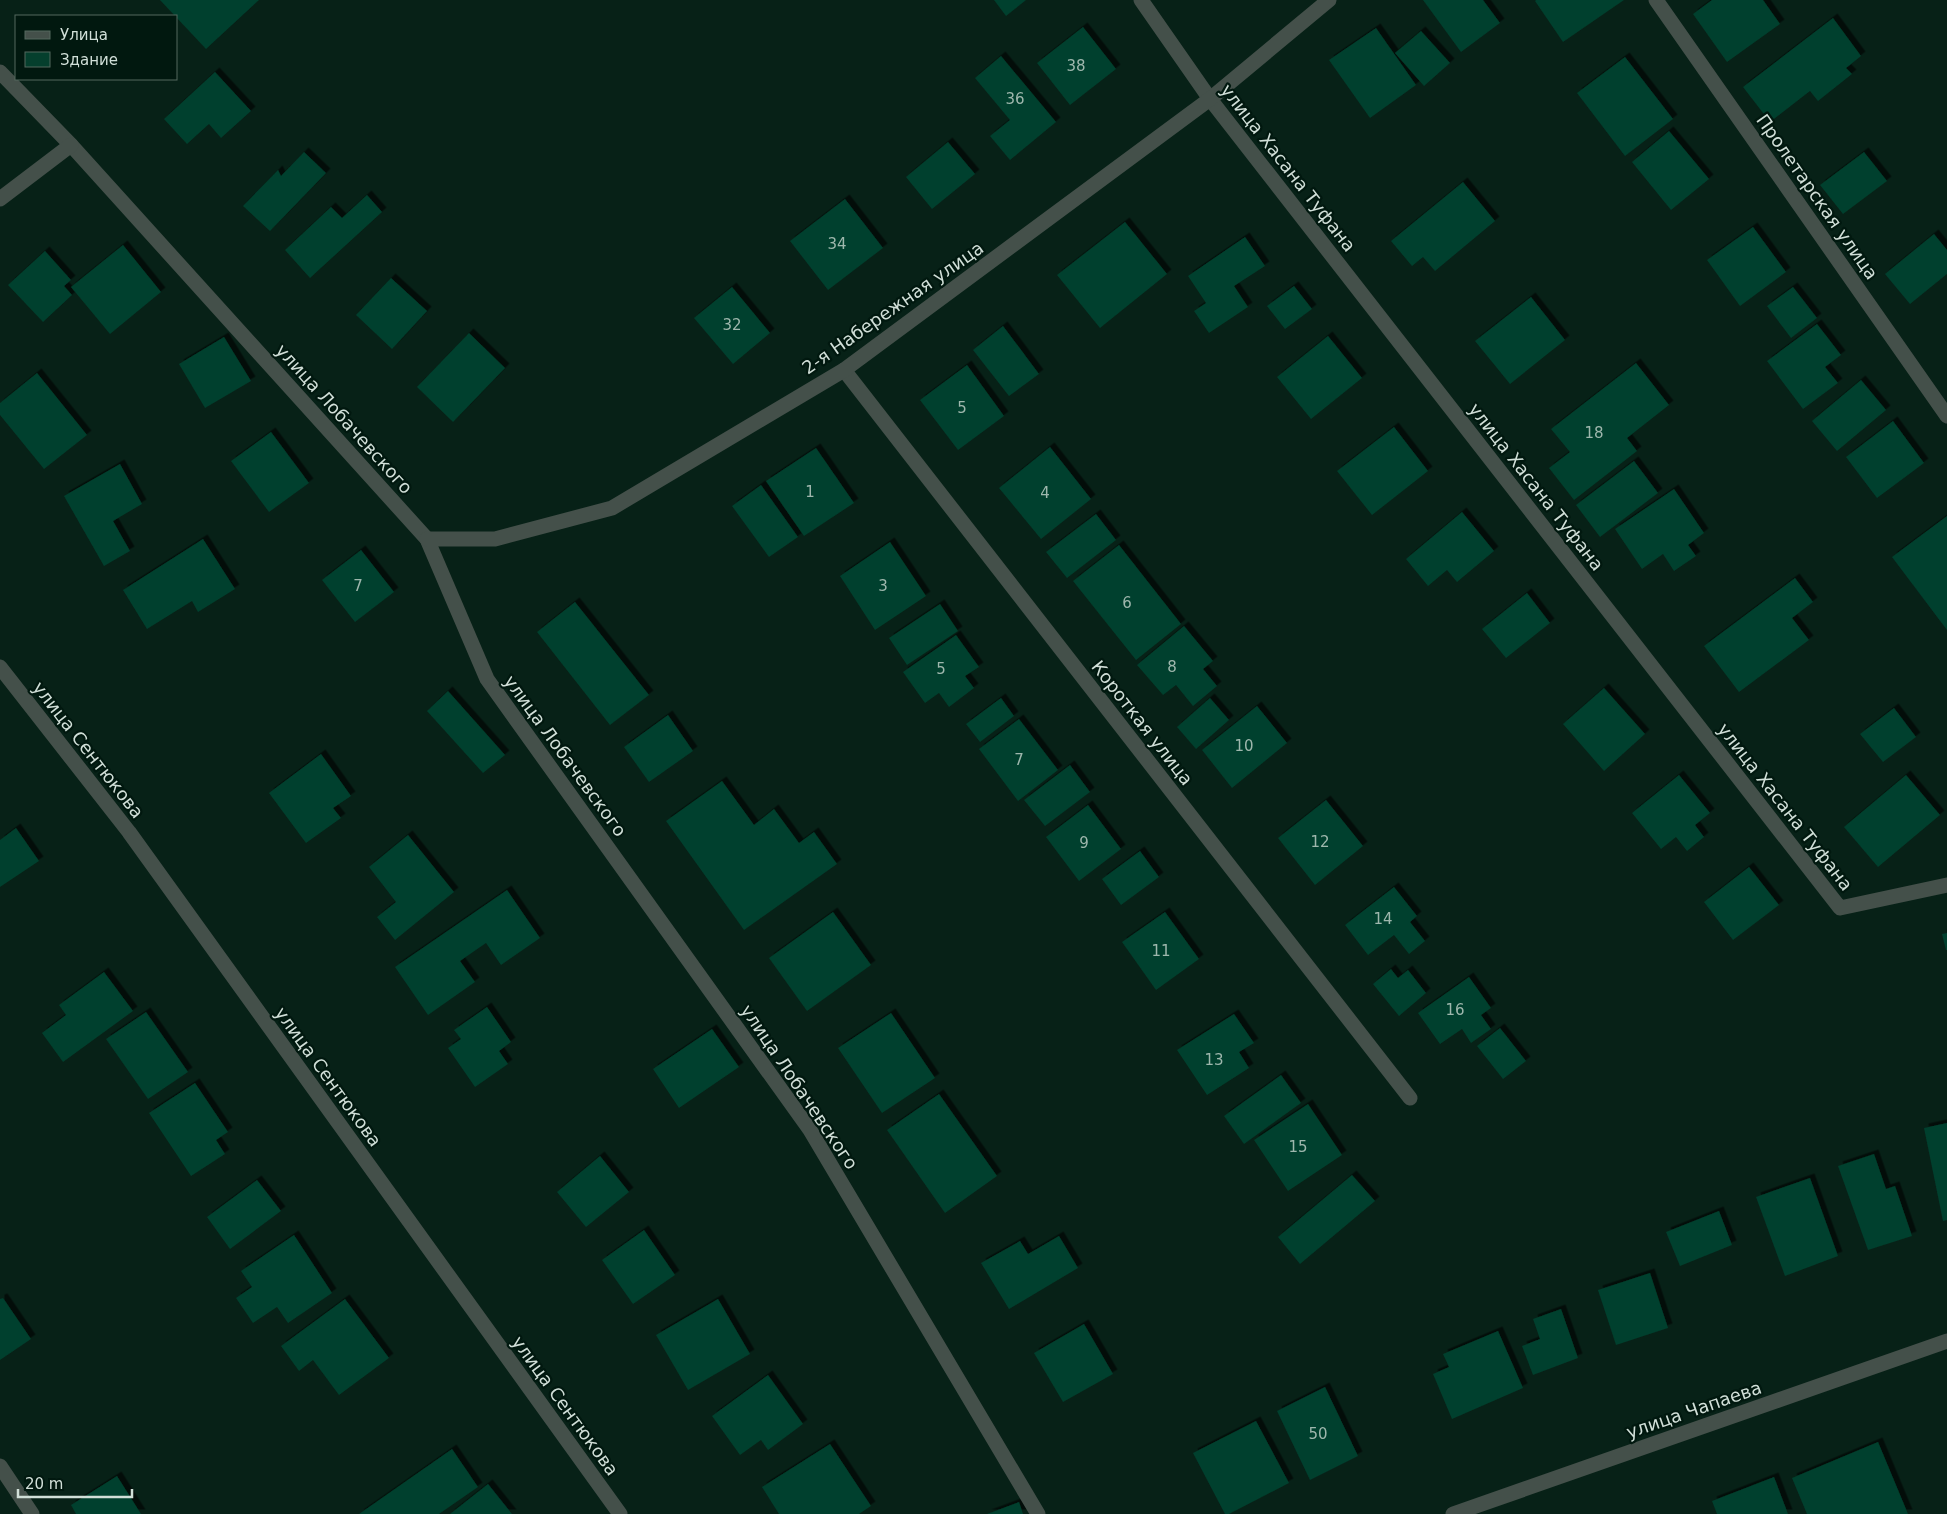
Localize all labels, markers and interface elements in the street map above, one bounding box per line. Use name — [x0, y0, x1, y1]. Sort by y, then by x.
legend — [15, 15, 178, 80]
text: Улица — [60, 26, 108, 44]
text: Здание — [60, 51, 118, 69]
house number: 38 — [1066, 57, 1086, 75]
street label: улица Хасана Туфана — [1217, 80, 1360, 256]
house number: 36 — [1005, 90, 1025, 108]
street label: Пролетарская улица — [1752, 110, 1883, 283]
house number: 34 — [827, 235, 847, 253]
street label: 2-я Набережная улица — [798, 237, 987, 378]
house number: 32 — [722, 316, 742, 334]
street label: улица Лобачевского — [272, 340, 417, 498]
house number: 5 — [957, 399, 967, 417]
street label: улица Хасана Туфана — [1465, 399, 1608, 575]
house number: 18 — [1584, 424, 1604, 442]
house number: 1 — [805, 483, 815, 501]
house number: 4 — [1040, 484, 1050, 502]
house number: 7 — [353, 577, 363, 595]
house number: 3 — [878, 577, 888, 595]
house number: 6 — [1122, 594, 1132, 612]
street label: Короткая улица — [1087, 656, 1198, 789]
house number: 8 — [1167, 658, 1177, 676]
house number: 5 — [936, 660, 946, 678]
street label: улица Лобачевского — [500, 671, 631, 840]
street label: улица Сентюкова — [29, 677, 148, 822]
street label: улица Хасана Туфана — [1714, 719, 1857, 895]
house number: 10 — [1234, 737, 1254, 755]
house number: 7 — [1014, 751, 1024, 769]
house number: 12 — [1310, 833, 1330, 851]
house number: 9 — [1079, 834, 1089, 852]
house number: 14 — [1373, 910, 1393, 928]
house number: 11 — [1151, 942, 1171, 960]
street label: улица Лобачевского — [736, 1000, 862, 1173]
house number: 16 — [1445, 1001, 1465, 1019]
street label: улица Сентюкова — [271, 1003, 386, 1151]
house number: 13 — [1204, 1051, 1224, 1069]
house number: 15 — [1288, 1138, 1308, 1156]
street label: улица Сентюкова — [508, 1332, 623, 1480]
street label: улица Чапаева — [1623, 1377, 1764, 1443]
house number: 50 — [1308, 1425, 1328, 1443]
scale bar — [18, 1466, 131, 1498]
text: 20 m — [25, 1475, 63, 1493]

